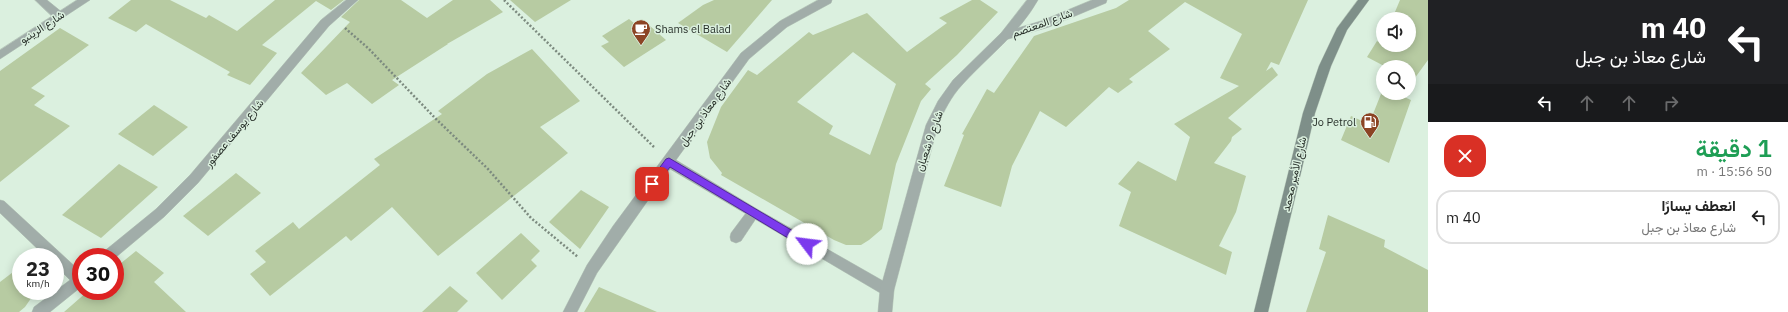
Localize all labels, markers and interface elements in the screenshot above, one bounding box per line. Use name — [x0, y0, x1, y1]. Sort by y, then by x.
street label: شارع المعتصم — [1010, 5, 1075, 41]
street label: شارع الرينبو — [17, 7, 68, 47]
text: 40 m — [1641, 9, 1706, 46]
map controls — [1376, 12, 1416, 100]
button: sound — [1376, 12, 1416, 52]
icon: left — [1720, 16, 1772, 68]
cafe icon: Shams el Balad — [630, 18, 652, 46]
place label: Shams el Balad — [655, 22, 731, 36]
text: شارع معاذ بن جبل — [1575, 45, 1706, 68]
button: search — [1376, 60, 1416, 100]
street label: شارع معاذ بن جبل — [676, 75, 735, 149]
icon: left — [1534, 92, 1556, 114]
icon: ahead — [1576, 92, 1598, 114]
icon: ahead — [1618, 92, 1640, 114]
icon: right — [1660, 92, 1682, 114]
street label: شارع يوسف عصفور — [201, 96, 267, 171]
street label: شارع 9 شعبان — [912, 109, 947, 173]
fuel station icon: Jo Petrol — [1359, 111, 1381, 139]
place label: Jo Petrol — [1312, 115, 1356, 129]
text: 1 دقيقة — [1696, 132, 1772, 164]
street label: شارع الأمير محمد — [1279, 135, 1310, 213]
button: close — [1444, 135, 1486, 177]
text: 50 m · 15:56 — [1697, 163, 1772, 180]
pin — [635, 167, 669, 201]
icon: arrive — [641, 173, 663, 195]
text: انعطف يسارًا — [1661, 196, 1736, 215]
icon: left — [1748, 206, 1770, 228]
text: 40 m — [1446, 208, 1481, 227]
text: شارع معاذ بن جبل — [1642, 219, 1736, 236]
position arrow — [786, 223, 828, 265]
speed limit sign: 30 — [72, 248, 124, 300]
text: 23 — [26, 255, 50, 282]
text: km/h — [26, 277, 50, 290]

